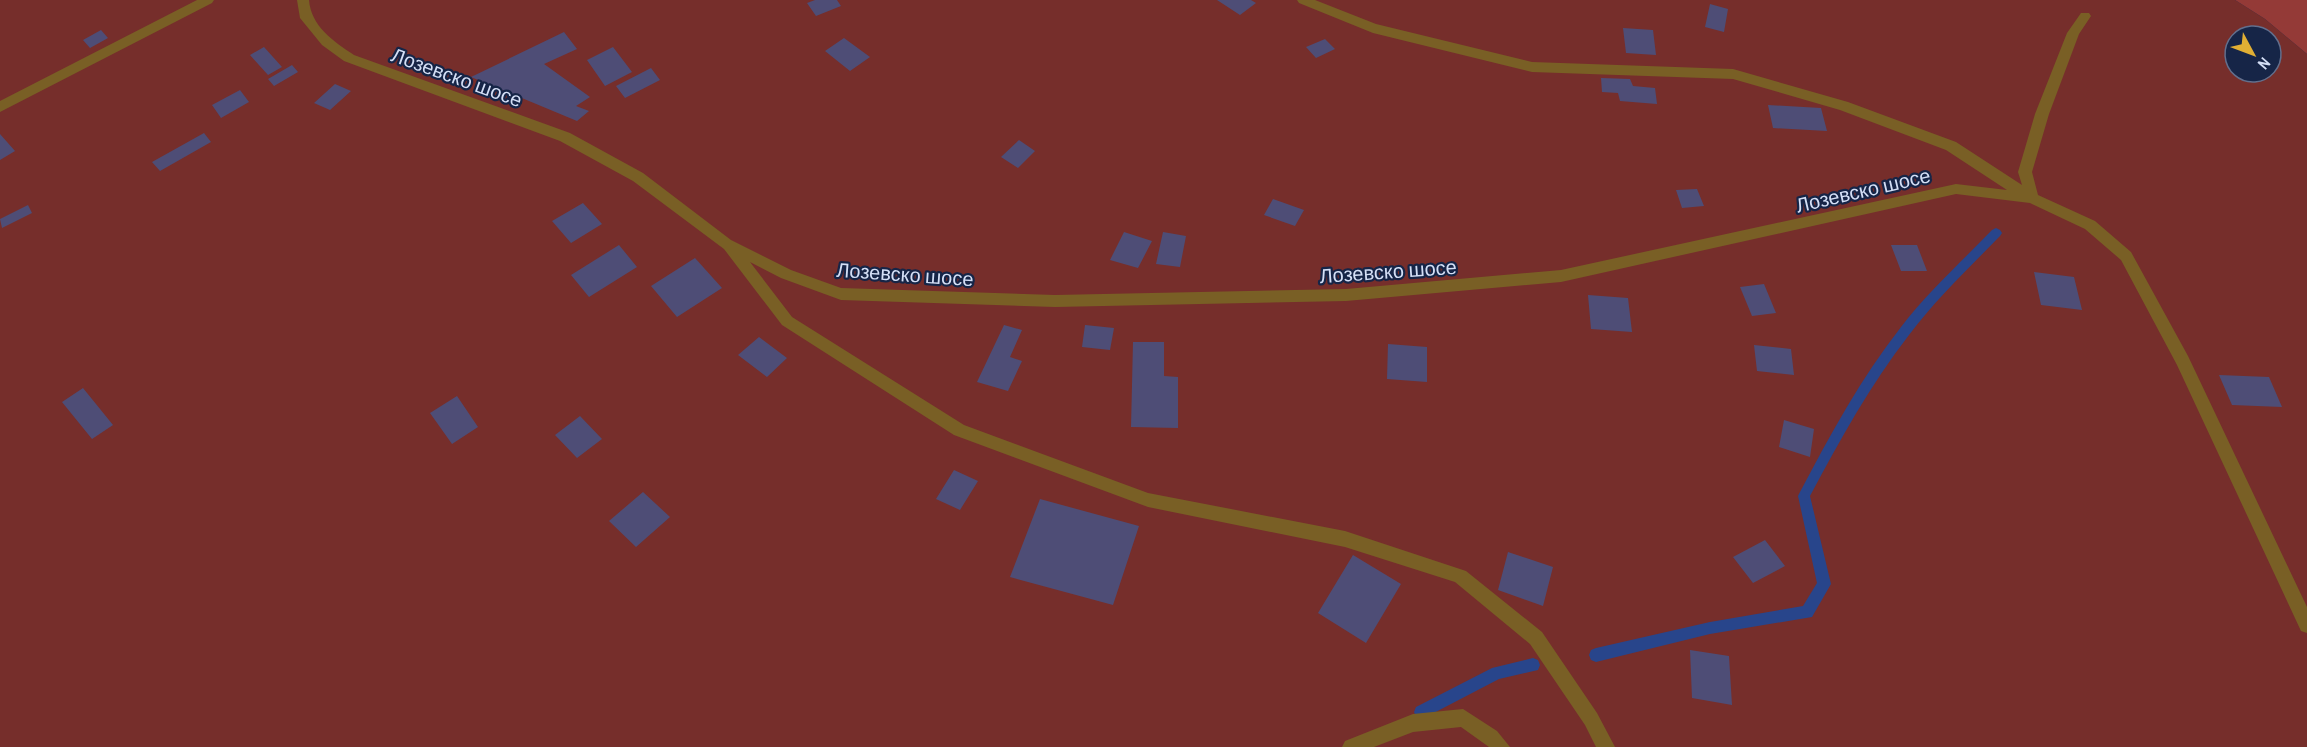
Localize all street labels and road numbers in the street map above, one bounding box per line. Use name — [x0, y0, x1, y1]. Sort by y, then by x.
street label: Лозевско шосе — [388, 41, 526, 113]
street label: Лозевско шосе — [1793, 161, 1933, 219]
street label: Лозевско шосе — [1318, 253, 1458, 289]
street label: Лозевско шосе — [835, 256, 975, 292]

